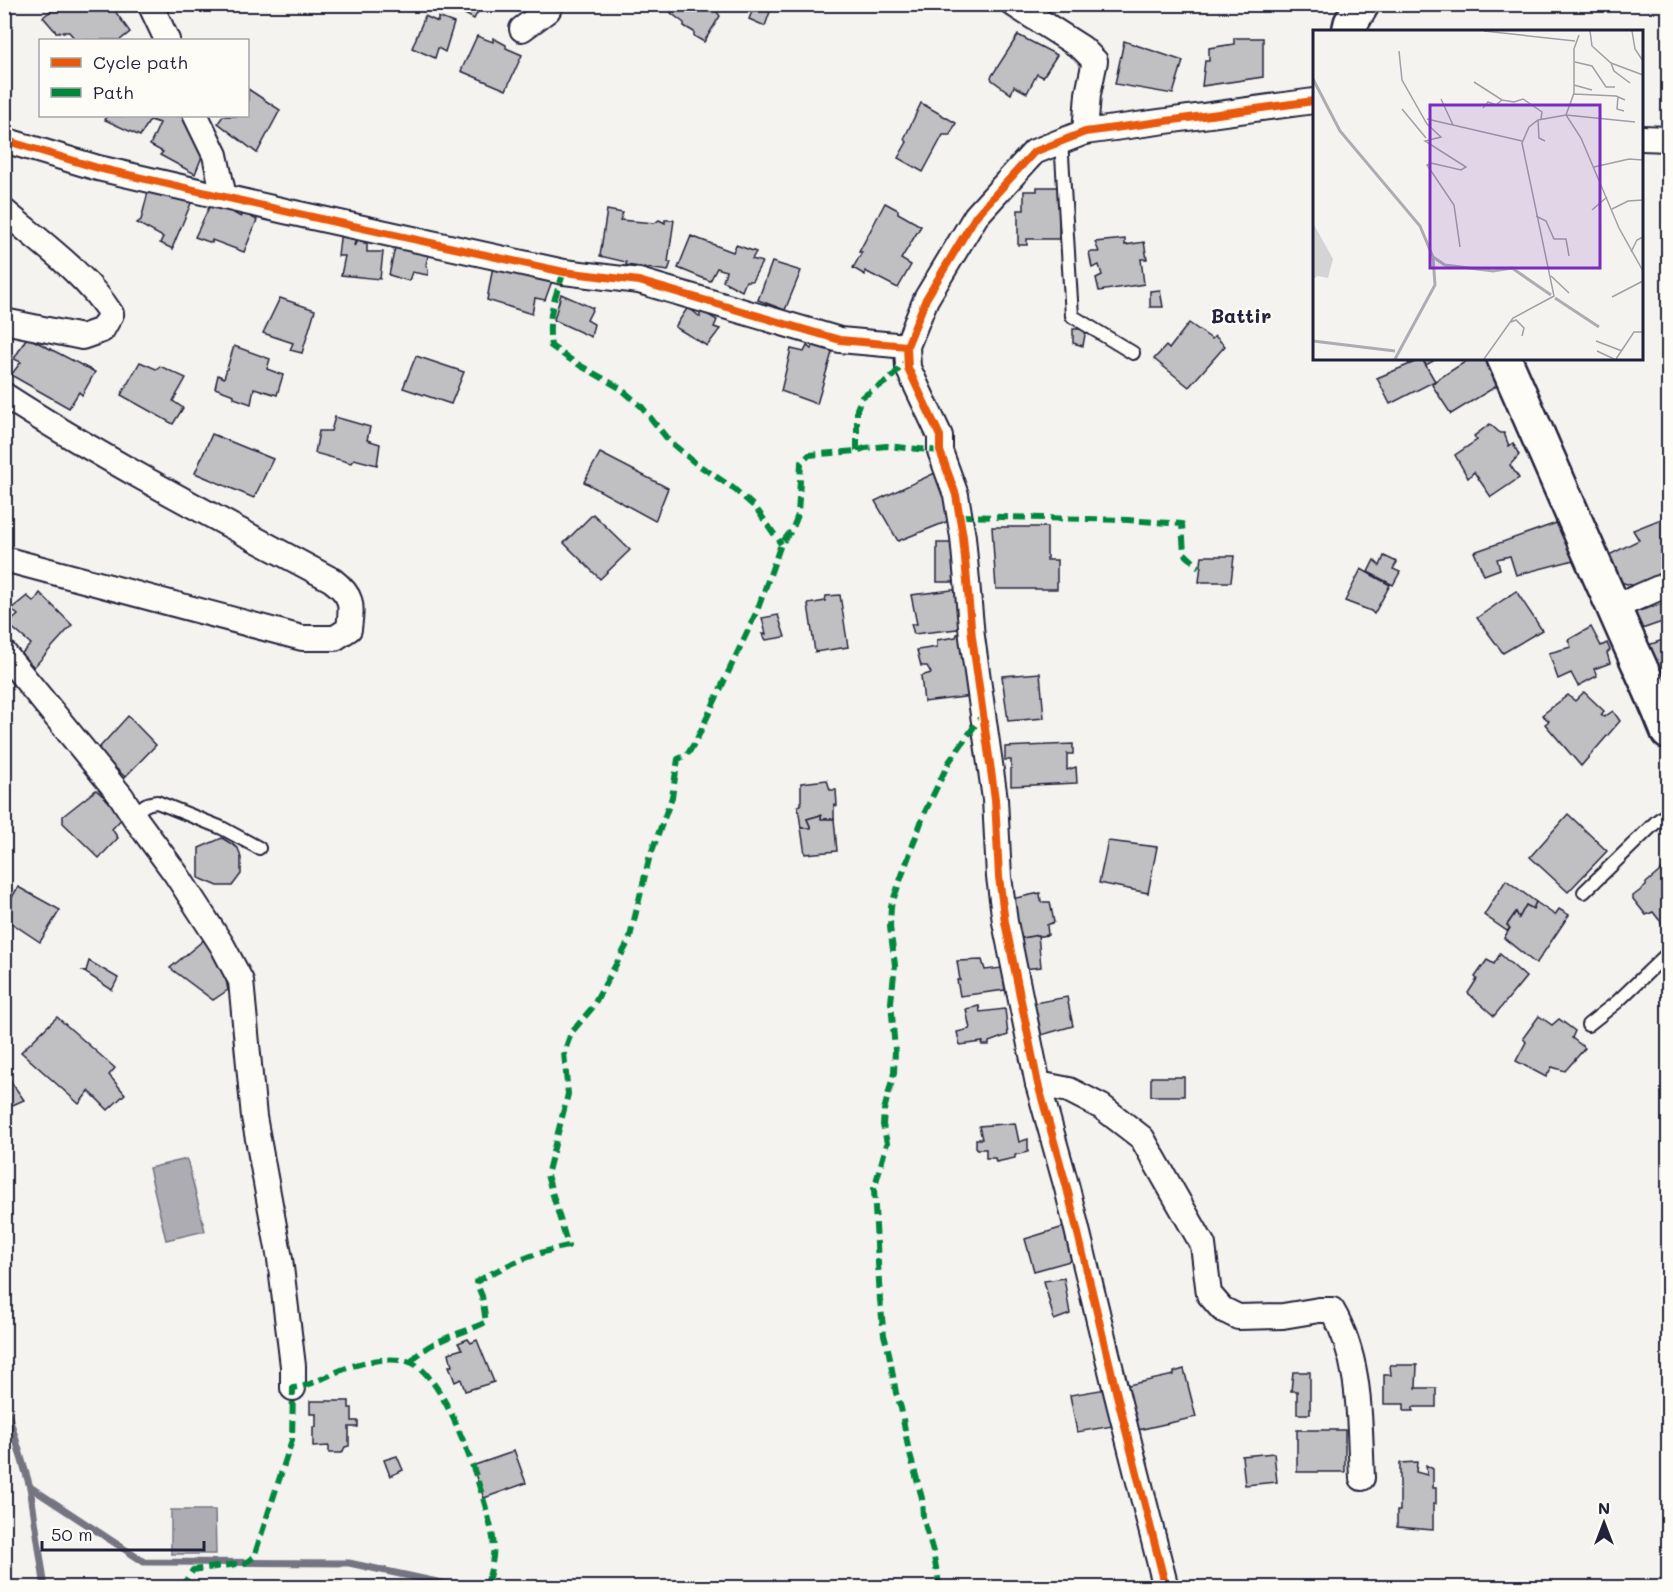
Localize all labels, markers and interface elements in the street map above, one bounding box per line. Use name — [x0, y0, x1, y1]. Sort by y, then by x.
inset map — [1313, 30, 1643, 360]
legend — [39, 39, 249, 117]
text: Cycle path — [93, 50, 188, 74]
text: Path — [93, 80, 133, 104]
district label: Battir — [1211, 302, 1271, 328]
north arrow — [1574, 1493, 1634, 1553]
text: N — [1598, 1497, 1610, 1518]
scale bar — [42, 1514, 204, 1552]
text: 50 m — [51, 1522, 93, 1546]

